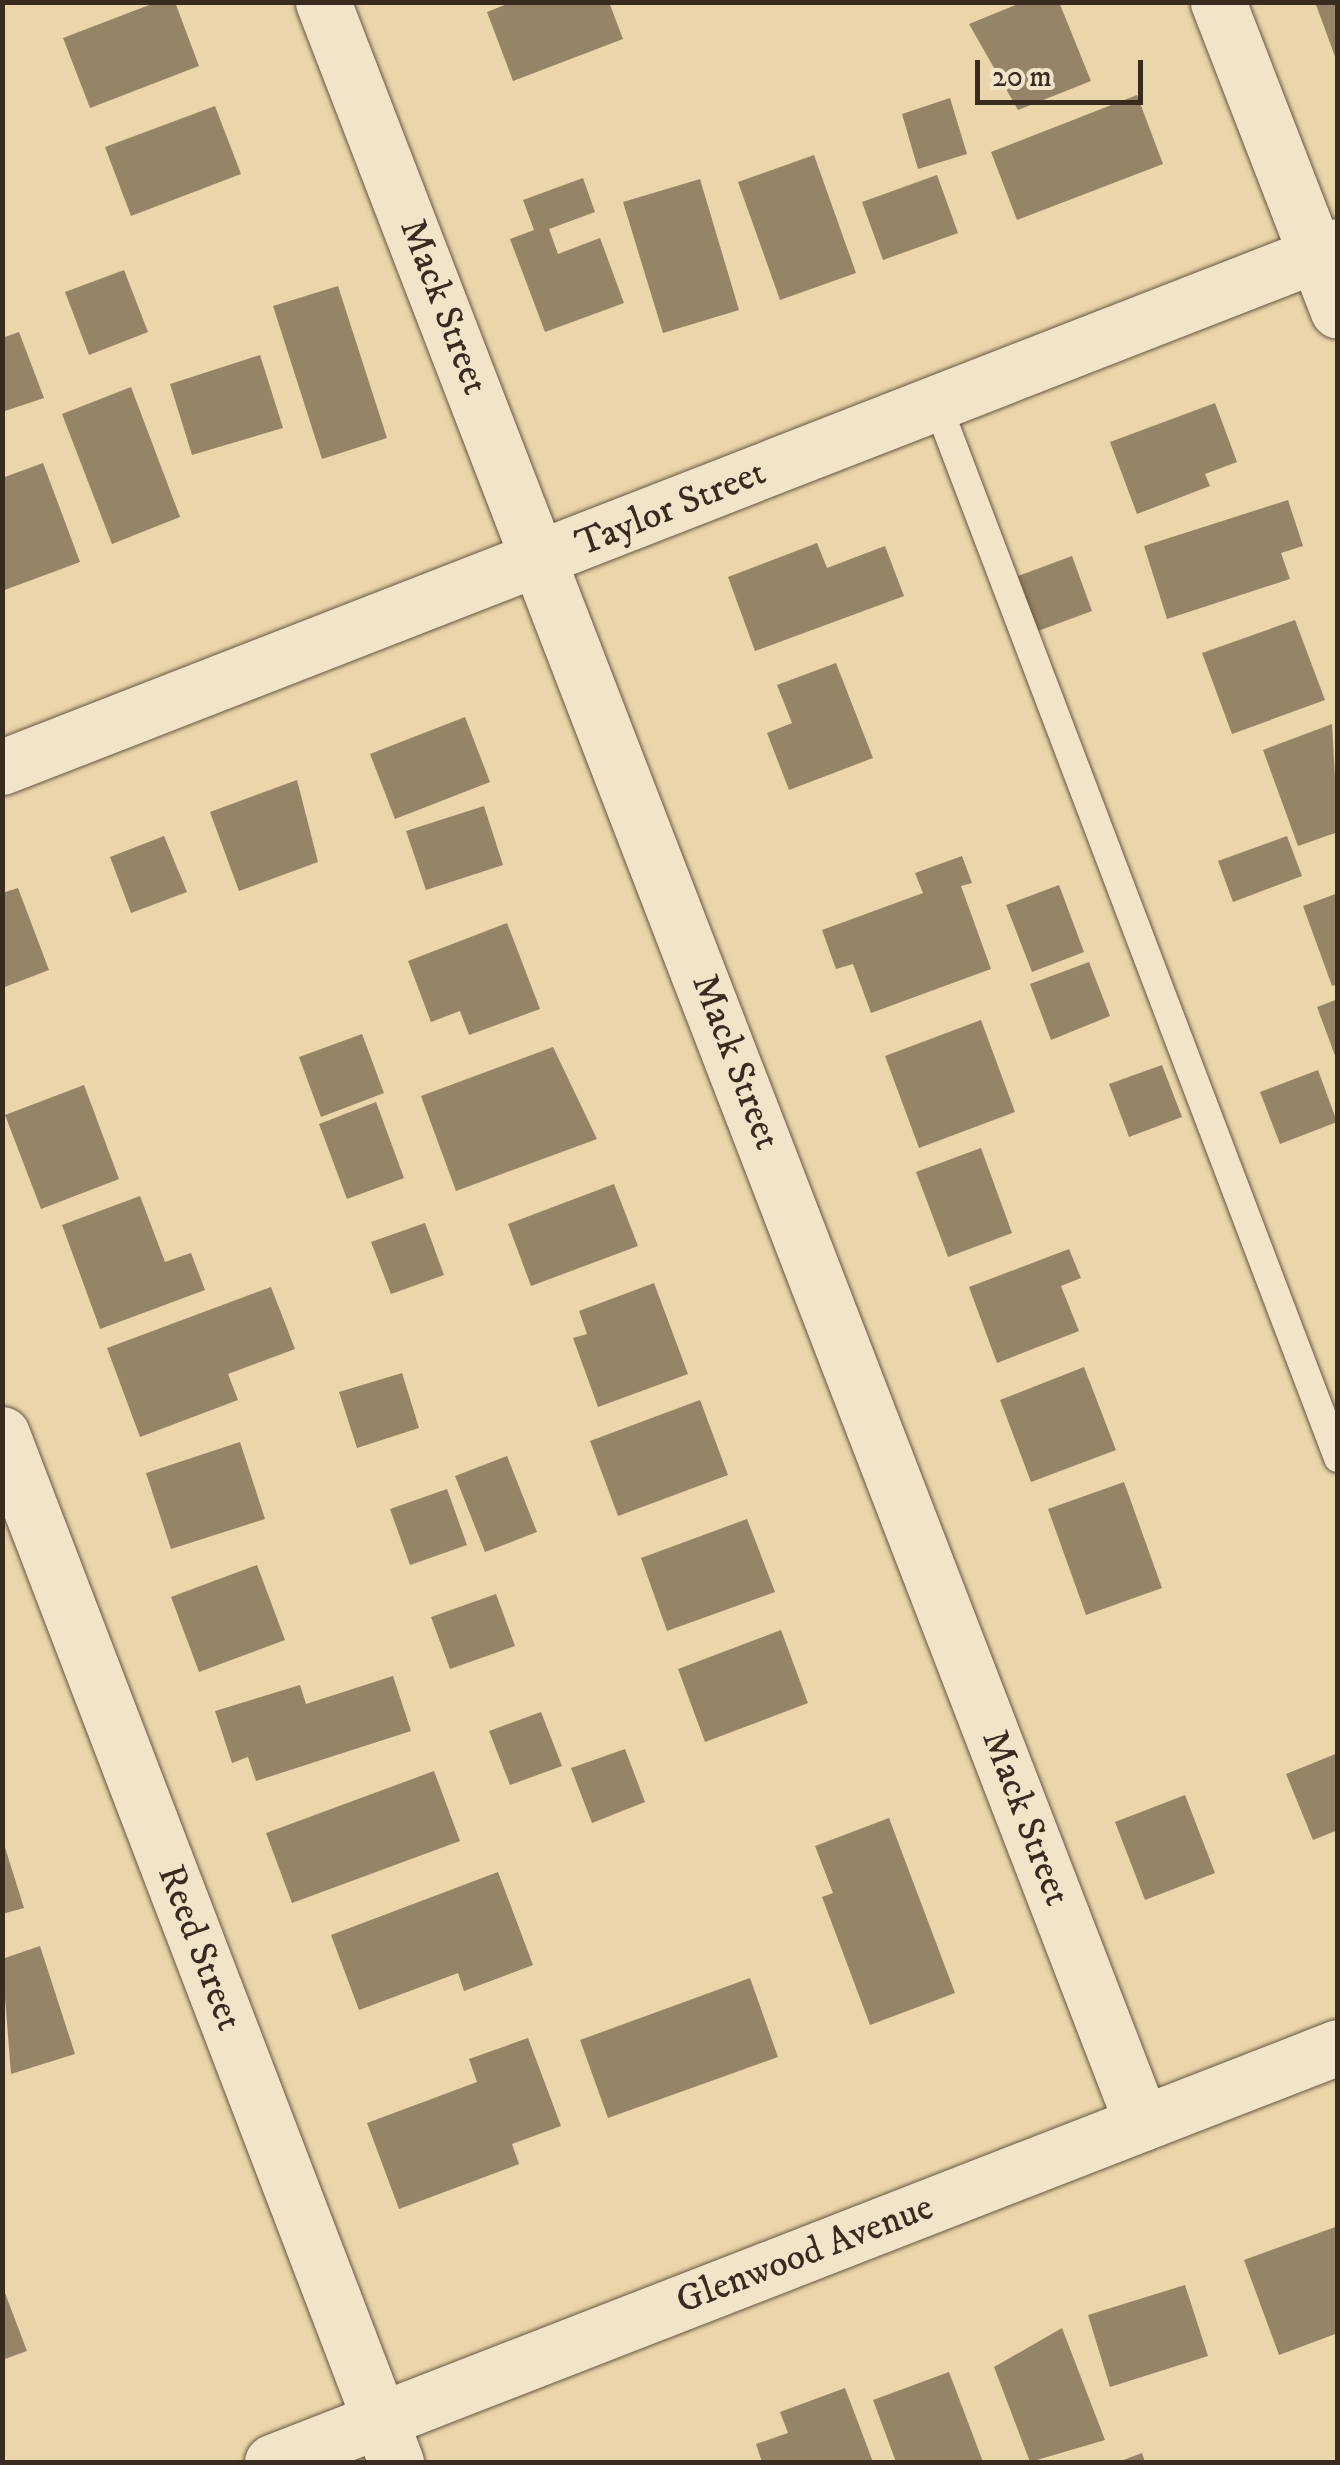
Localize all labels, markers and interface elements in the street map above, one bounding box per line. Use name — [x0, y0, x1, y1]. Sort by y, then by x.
scale bar — [980, 40, 1148, 102]
text: 20 m — [992, 59, 1052, 96]
street label: Mack Street — [389, 213, 497, 401]
street label: Taylor Street — [570, 450, 772, 568]
street label: Mack Street — [681, 968, 789, 1156]
street label: Mack Street — [971, 1724, 1079, 1912]
street label: Reed Street — [147, 1859, 251, 2037]
street label: Glenwood Avenue — [670, 2185, 940, 2325]

